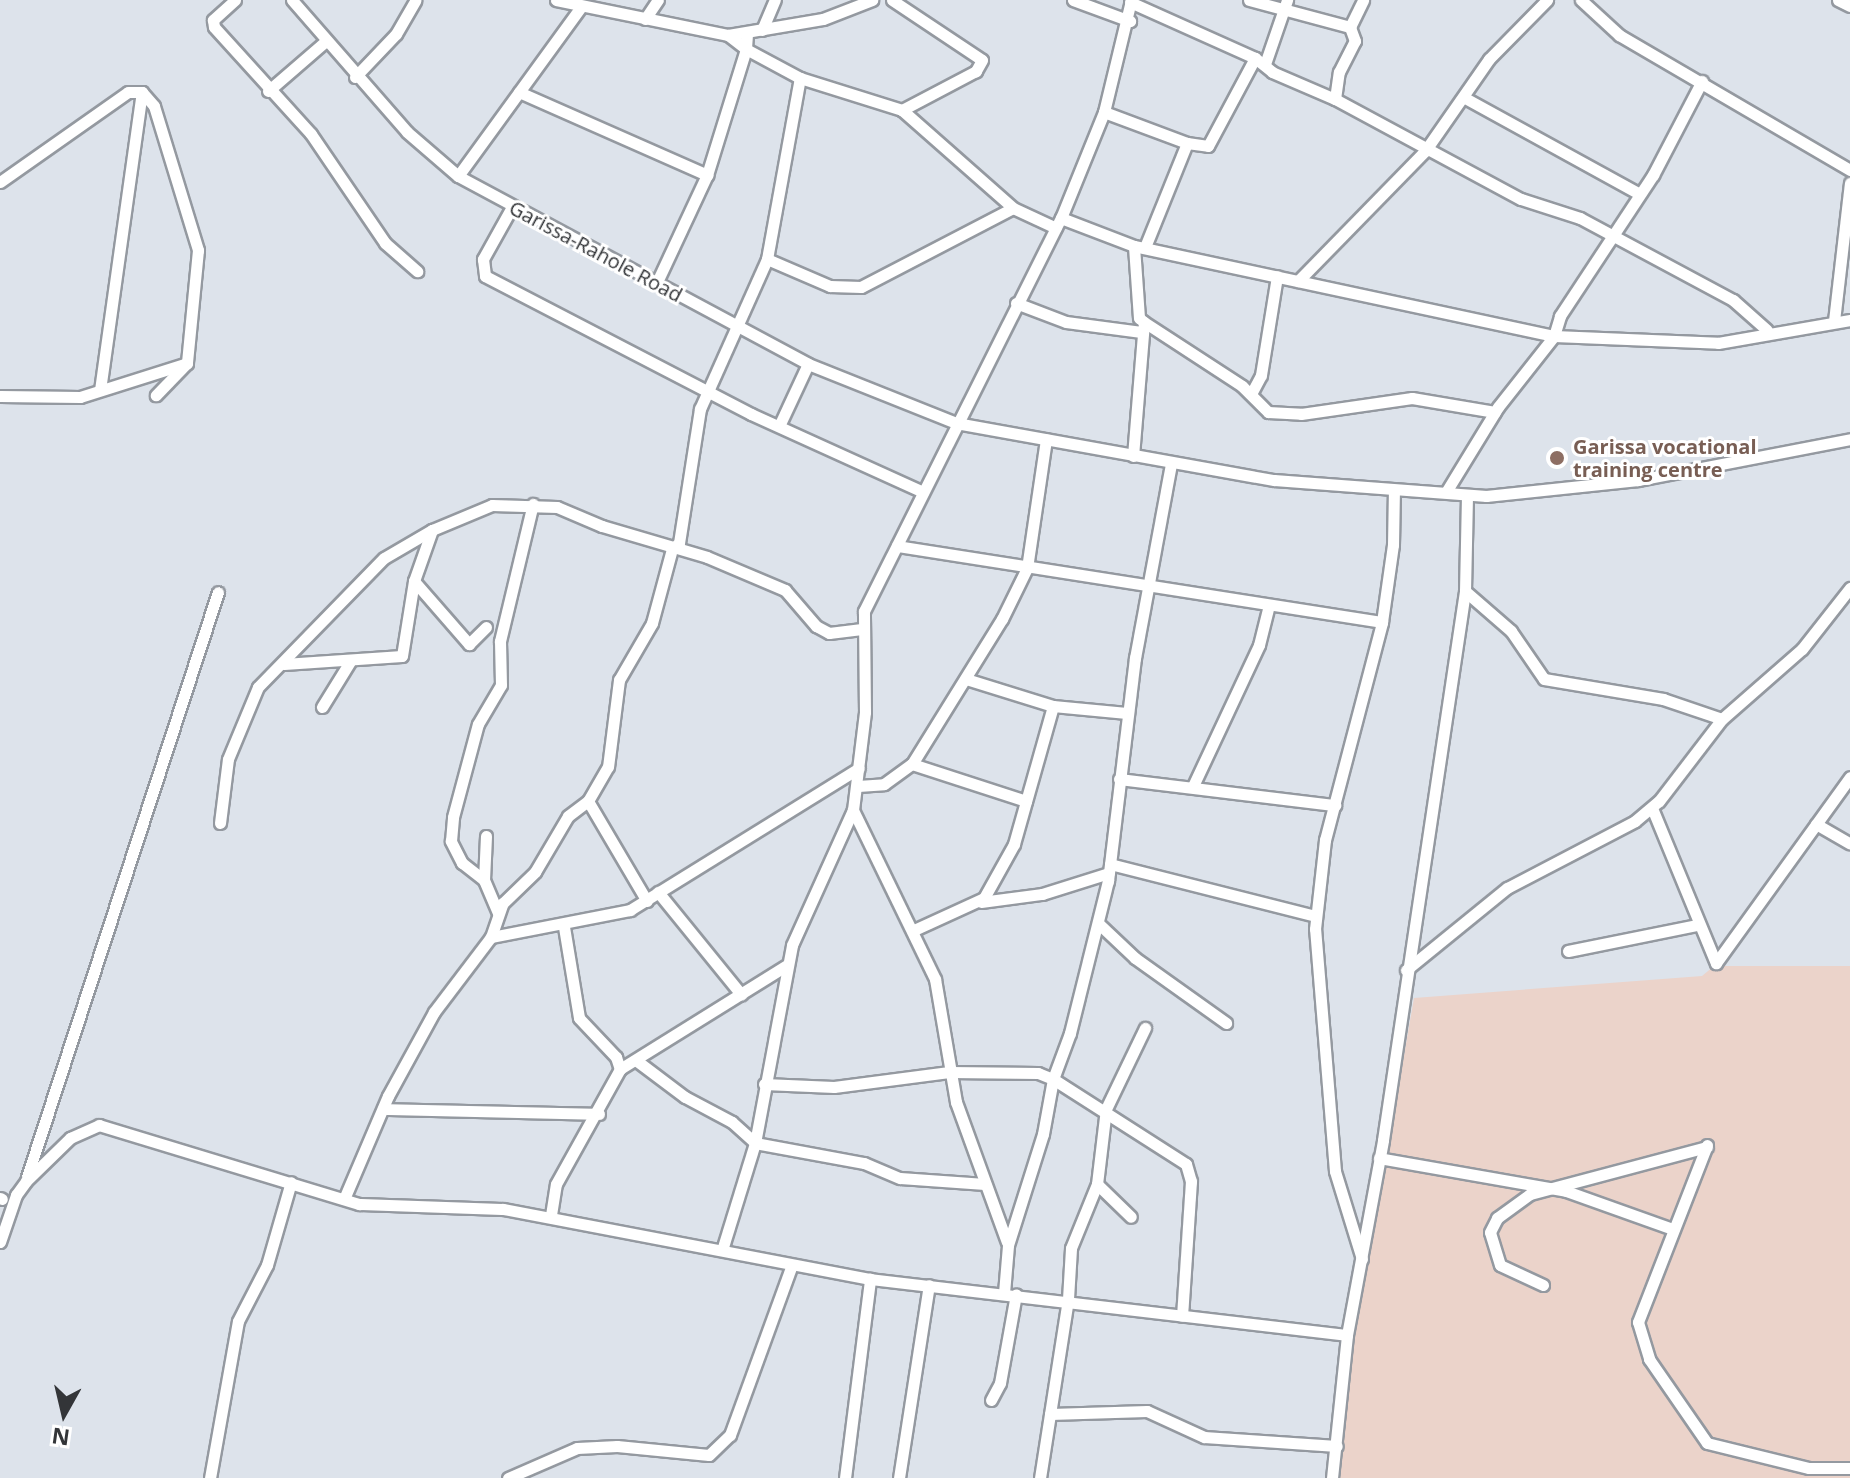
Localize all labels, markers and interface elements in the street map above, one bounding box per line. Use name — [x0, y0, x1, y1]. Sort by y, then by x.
street label: Garissa-Rahole Road — [505, 195, 687, 307]
place label: Garissa vocational training centre — [1573, 434, 1757, 481]
marker: Garissa vocational training centre — [1548, 449, 1566, 467]
north arrow — [24, 1374, 104, 1454]
text: N — [50, 1422, 72, 1454]

